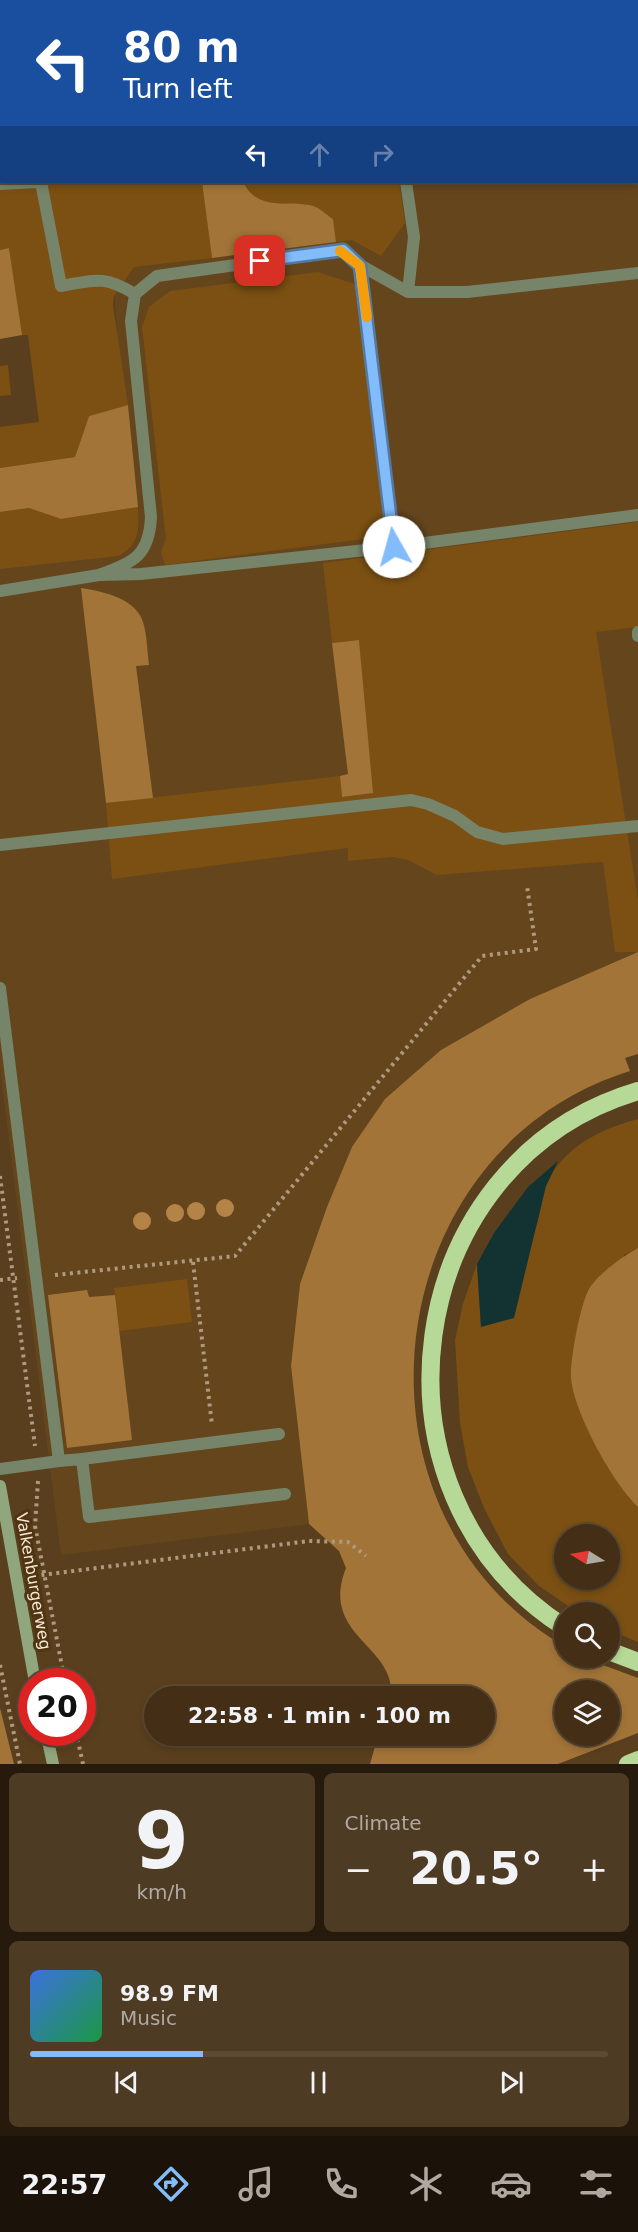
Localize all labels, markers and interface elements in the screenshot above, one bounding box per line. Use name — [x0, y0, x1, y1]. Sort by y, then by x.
text: 80 m — [123, 23, 240, 72]
icon: left — [24, 24, 102, 102]
text: Turn left — [123, 73, 233, 104]
icon: left — [240, 138, 273, 171]
icon: ahead — [303, 138, 336, 171]
icon: right — [366, 138, 399, 171]
pin — [234, 235, 285, 286]
icon: arrive — [243, 244, 276, 277]
position arrow — [362, 515, 426, 579]
street label: Valkenburgerweg — [12, 1511, 55, 1651]
north arrow — [554, 1524, 620, 1590]
map controls — [554, 1524, 620, 1746]
button: search — [554, 1602, 620, 1668]
speed limit sign: 20 — [18, 1668, 96, 1746]
button: layers — [554, 1680, 620, 1746]
text: 22:58 · 1 min · 100 m — [188, 1703, 451, 1728]
text: 9 — [135, 1796, 189, 1886]
text: Climate — [345, 1811, 421, 1835]
text: 20.5° — [409, 1842, 543, 1895]
text: − — [345, 1850, 372, 1889]
text: + — [580, 1850, 608, 1889]
text: km/h — [137, 1880, 187, 1904]
text: 98.9 FM — [120, 1981, 219, 2006]
text: Music — [120, 2006, 177, 2030]
icon: previous — [110, 2066, 143, 2099]
icon: pause — [302, 2066, 335, 2099]
icon: next — [495, 2066, 528, 2099]
icon: directions — [150, 2163, 192, 2205]
icon: music — [235, 2163, 277, 2205]
icon: phone — [320, 2163, 362, 2205]
icon: climate — [405, 2163, 447, 2205]
icon: car — [490, 2163, 532, 2205]
icon: filters — [575, 2163, 617, 2205]
text: 22:57 — [21, 2169, 107, 2200]

